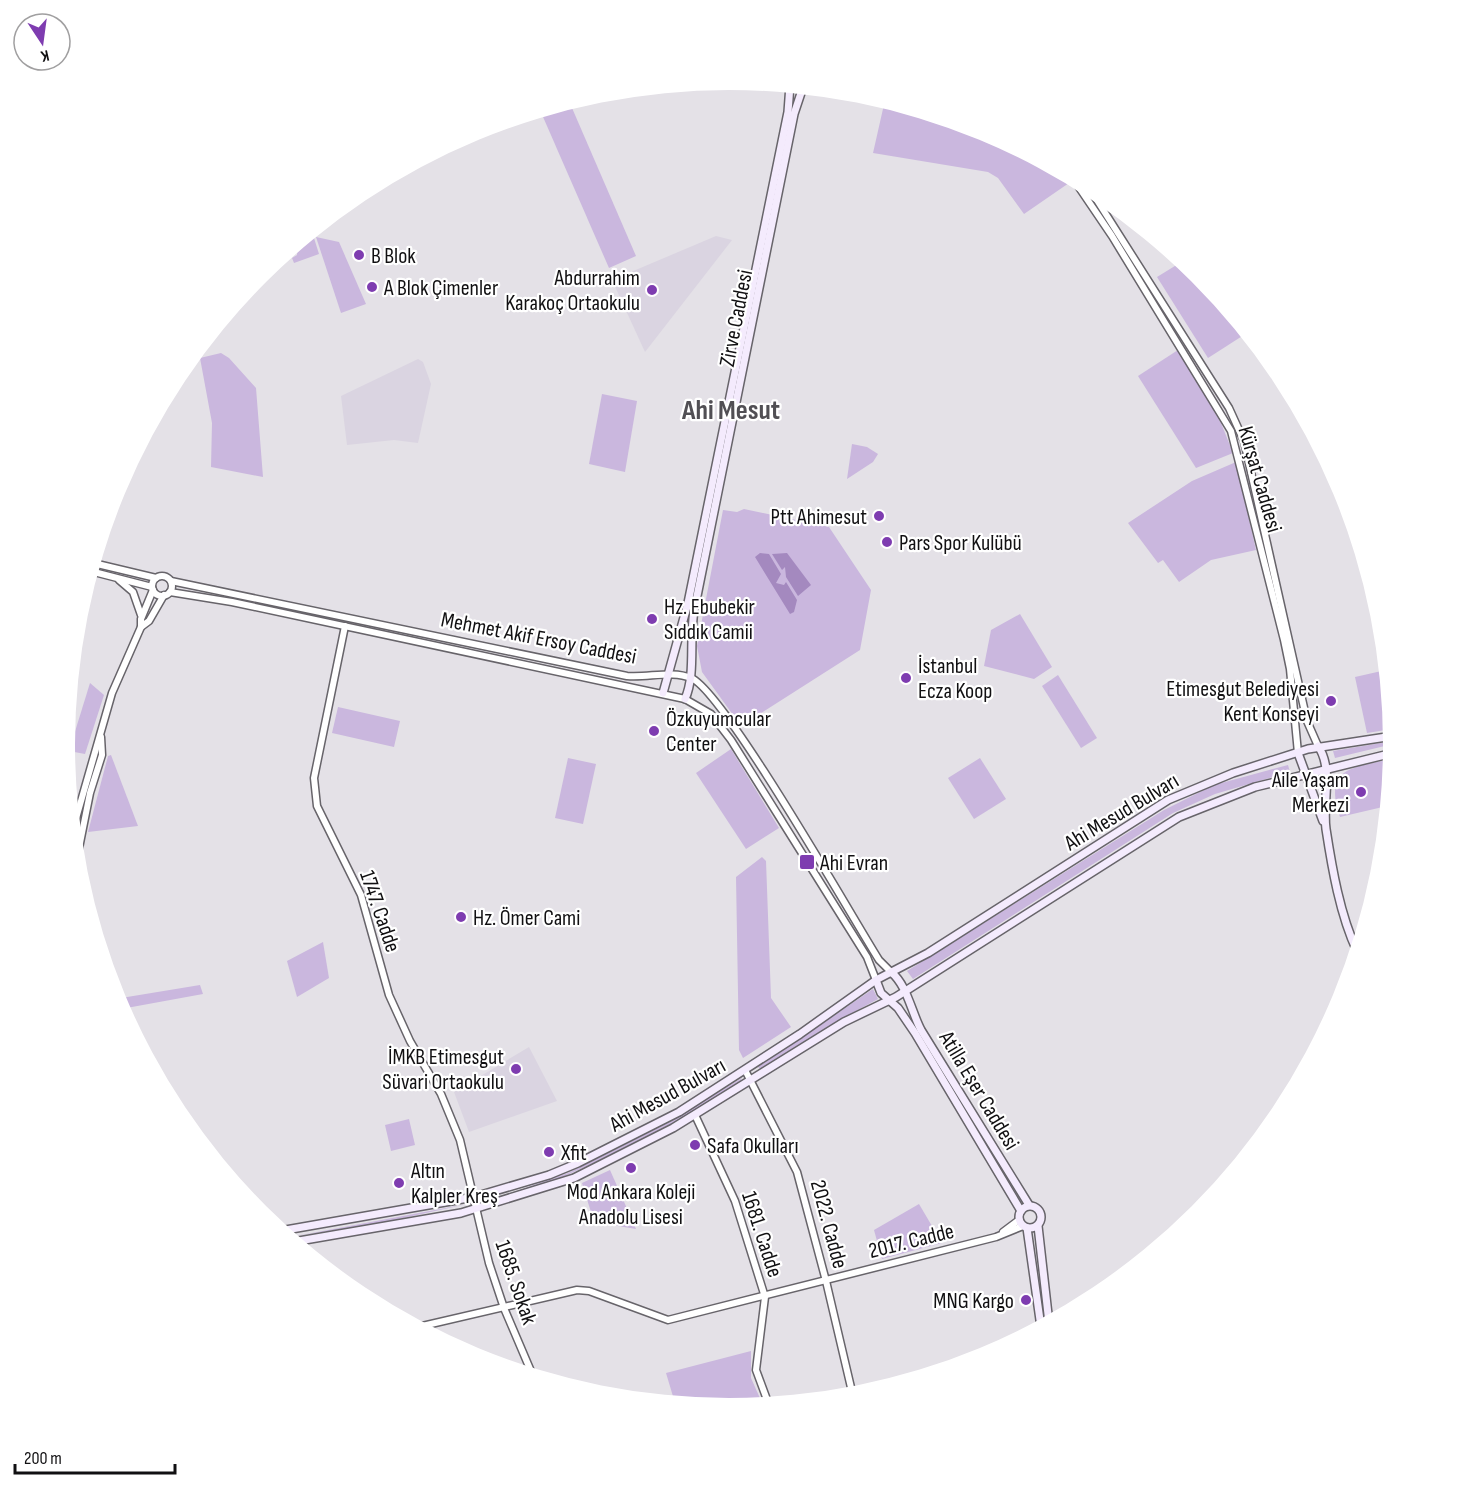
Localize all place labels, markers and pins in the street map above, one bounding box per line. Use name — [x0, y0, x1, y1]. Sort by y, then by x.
place label: B Blok — [371, 243, 416, 270]
marker: B Blok — [352, 248, 366, 262]
place label: Abdurrahim Karakoç Ortaokulu — [505, 265, 640, 317]
place label: A Blok Çimenler — [383, 275, 498, 302]
marker: A Blok Çimenler — [365, 280, 379, 294]
marker: Abdurrahim Karakoç Ortaokulu — [645, 283, 659, 297]
place label: Ptt Ahimesut — [770, 504, 867, 531]
marker: Ptt Ahimesut — [872, 509, 886, 523]
place label: Pars Spor Kulübü — [899, 530, 1022, 557]
marker: Pars Spor Kulübü — [880, 535, 894, 549]
place label: Hz. Ebubekir Sıddık Camii — [664, 594, 755, 646]
marker: Hz. Ebubekir Sıddık Camii — [645, 612, 659, 626]
place label: İstanbul Ecza Koop — [918, 653, 992, 705]
marker: İstanbul Ecza Koop — [899, 671, 913, 685]
place label: Etimesgut Belediyesi Kent Konseyi — [1166, 676, 1319, 728]
marker: Etimesgut Belediyesi Kent Konseyi — [1324, 694, 1338, 708]
place label: Özkuyumcular Center — [666, 706, 771, 758]
marker: Özkuyumcular Center — [647, 724, 661, 738]
place label: Aile Yaşam Merkezi — [1271, 767, 1349, 819]
marker: Aile Yaşam Merkezi — [1354, 785, 1368, 799]
place label: Ahi Evran — [819, 850, 888, 877]
marker: Ahi Evran — [798, 853, 816, 871]
place label: Hz. Ömer Cami — [473, 905, 580, 932]
marker: Hz. Ömer Cami — [454, 910, 468, 924]
place label: İMKB Etimesgut Süvari Ortaokulu — [382, 1044, 504, 1096]
marker: İMKB Etimesgut Süvari Ortaokulu — [509, 1062, 523, 1076]
place label: Safa Okulları — [707, 1133, 798, 1160]
marker: Safa Okulları — [688, 1138, 702, 1152]
place label: Xfit — [560, 1140, 587, 1167]
marker: Xfit — [542, 1145, 556, 1159]
place label: Altın Kalpler Kreş — [410, 1158, 498, 1210]
marker: Mod Ankara Koleji Anadolu Lisesi — [624, 1161, 638, 1175]
marker: Altın Kalpler Kreş — [392, 1176, 406, 1190]
place label: Mod Ankara Koleji Anadolu Lisesi — [567, 1179, 695, 1231]
place label: MNG Kargo — [933, 1288, 1014, 1315]
marker: MNG Kargo — [1019, 1293, 1033, 1307]

